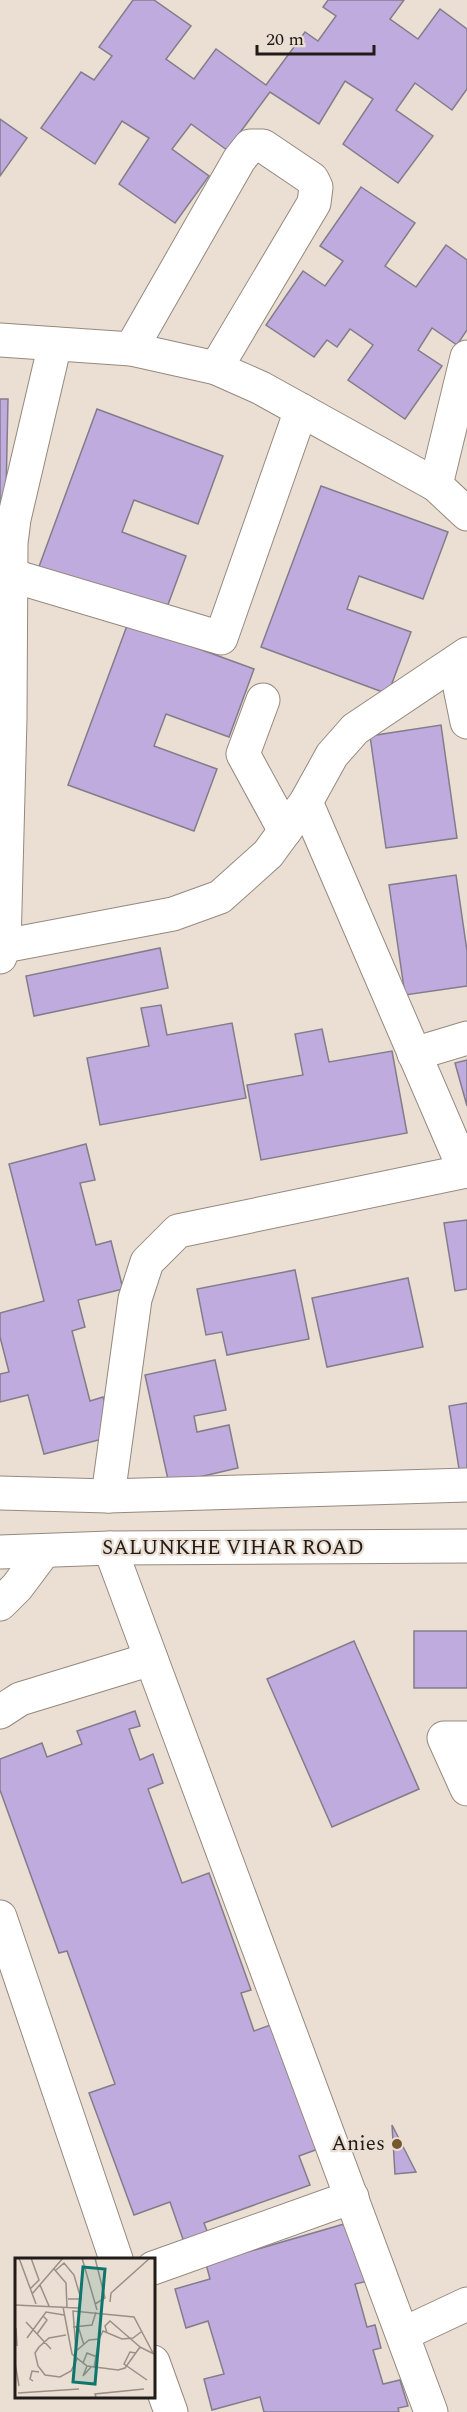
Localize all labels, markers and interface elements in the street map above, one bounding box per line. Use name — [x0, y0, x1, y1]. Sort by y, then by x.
scale bar — [257, 18, 374, 56]
text: 20 m — [266, 26, 304, 53]
street label: SALUNKHE VIHAR ROAD — [102, 1532, 364, 1564]
place label: Anies — [331, 2128, 385, 2160]
marker: Anies — [390, 2137, 404, 2151]
inset map — [15, 2258, 154, 2397]

